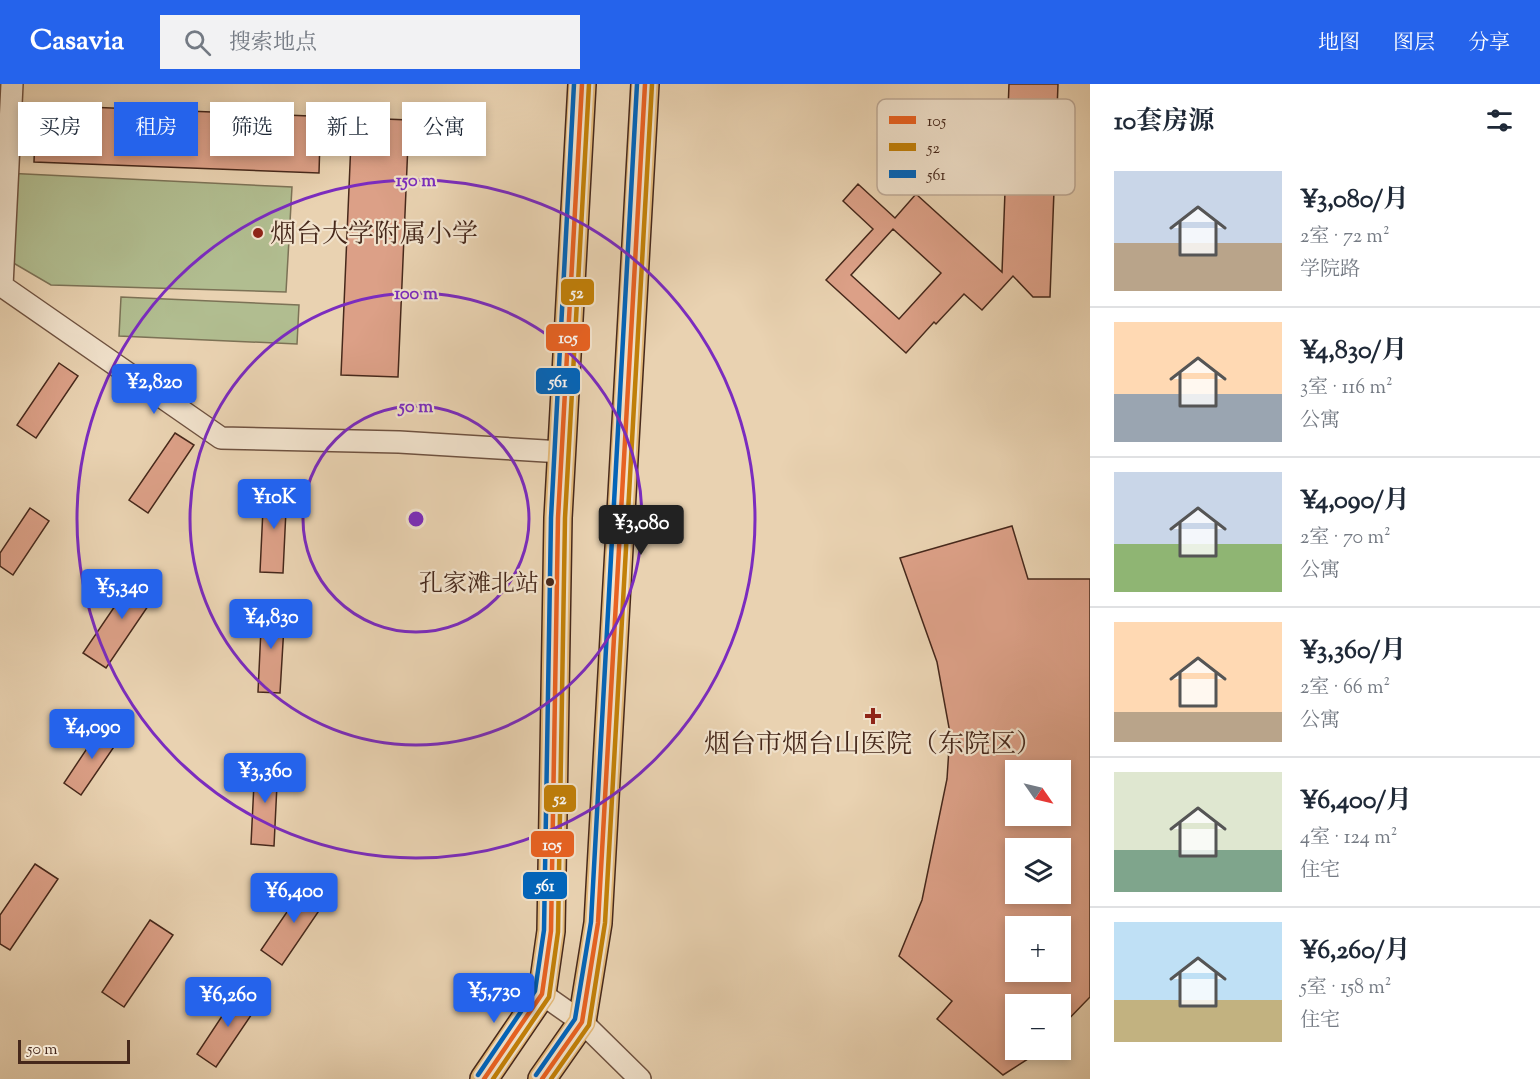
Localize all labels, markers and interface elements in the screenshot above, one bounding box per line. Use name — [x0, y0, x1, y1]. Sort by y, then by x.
search box — [160, 15, 580, 69]
text: Casavia — [30, 22, 124, 62]
icon: search — [181, 26, 214, 59]
text: 搜索地点 — [229, 28, 317, 60]
text: 地图 — [1318, 29, 1360, 59]
text: 图层 — [1393, 29, 1435, 59]
text: 分享 — [1468, 29, 1510, 59]
legend — [877, 99, 1075, 195]
chip: 买房 — [18, 102, 102, 156]
chip: 租房 — [114, 102, 198, 156]
chip: 筛选 — [210, 102, 294, 156]
chip: 新上 — [306, 102, 390, 156]
chip: 公寓 — [402, 102, 486, 156]
text: 10套房源 — [1114, 104, 1214, 141]
icon: filters — [1483, 104, 1516, 137]
text: 105 — [927, 111, 947, 134]
text: 52 — [926, 138, 940, 161]
text: 561 — [926, 165, 946, 188]
text: 150 m — [396, 169, 436, 195]
text: ¥3,080/月 — [1300, 182, 1409, 219]
icon: home — [1162, 195, 1234, 267]
place label: 烟台大学附属小学 — [270, 217, 478, 254]
text: 2室 · 72 m² — [1300, 223, 1390, 252]
marker: 烟台大学附属小学 — [251, 226, 265, 240]
text: 学院路 — [1300, 256, 1360, 285]
line badge: 52 — [560, 278, 595, 306]
text: 100 m — [394, 282, 438, 308]
text: 52 — [569, 283, 584, 306]
line badge: 105 — [545, 323, 591, 352]
text: 105 — [558, 328, 578, 351]
text: ¥4,830/月 — [1300, 333, 1407, 370]
icon: home — [1162, 346, 1234, 418]
pin: ¥2,820 — [105, 364, 203, 415]
line badge: 561 — [535, 367, 581, 395]
text: ¥2,820 — [126, 369, 182, 398]
text: 561 — [547, 372, 568, 395]
text: 3室 · 116 m² — [1300, 374, 1393, 403]
text: 50 m — [397, 395, 433, 421]
text: 公寓 — [1300, 407, 1340, 436]
pin: ¥10K — [238, 479, 310, 530]
text: ¥4,090/月 — [1300, 483, 1410, 520]
text: ¥10K — [252, 484, 296, 513]
icon: home — [1162, 496, 1234, 568]
pin: ¥3,080 — [592, 505, 690, 556]
centre of rings — [406, 509, 426, 529]
text: ¥3,080 — [613, 510, 669, 539]
text: 2室 · 70 m² — [1300, 524, 1391, 553]
text: 公寓 — [1300, 557, 1340, 586]
place label: 孔家滩北站 — [419, 568, 539, 602]
pin: ¥5,340 — [73, 569, 171, 620]
text: ¥5,340 — [95, 574, 149, 603]
marker: 孔家滩北站 — [544, 576, 556, 588]
pin: ¥4,830 — [222, 599, 320, 650]
text: ¥4,830 — [243, 604, 299, 633]
text: ¥3,360/月 — [1300, 633, 1406, 670]
icon: home — [1162, 646, 1234, 718]
text: 2室 · 66 m² — [1300, 674, 1390, 703]
marker: 烟台市烟台山医院（东院区） — [864, 707, 882, 725]
text: 公寓 — [1300, 707, 1340, 736]
pin: ¥4,090 — [43, 709, 141, 760]
text: ¥4,090 — [63, 714, 121, 743]
place label: 烟台市烟台山医院（东院区） — [704, 727, 1042, 764]
pin: ¥3,360 — [216, 753, 314, 804]
text: ¥3,360 — [238, 758, 292, 787]
north arrow — [1005, 760, 1071, 826]
map controls — [1005, 760, 1071, 1060]
text: ¥6,400/月 — [1300, 783, 1412, 820]
line badge: 52 — [543, 784, 577, 813]
text: 52 — [552, 789, 567, 812]
icon: home — [1162, 796, 1234, 868]
text: 4室 · 124 m² — [1300, 824, 1397, 853]
line badge: 105 — [530, 830, 575, 858]
text: 105 — [542, 835, 562, 858]
button: layers — [1005, 838, 1071, 904]
text: 住宅 — [1300, 857, 1340, 886]
line badge: 561 — [522, 871, 568, 900]
pin: ¥6,400 — [245, 873, 343, 924]
text: 561 — [534, 876, 555, 899]
text: ¥6,400 — [265, 878, 323, 907]
button: + — [1005, 916, 1071, 982]
text: ¥6,260/月 — [1300, 933, 1411, 970]
icon: home — [1162, 946, 1234, 1018]
pin: ¥5,730 — [445, 973, 543, 1024]
text: 5室 · 158 m² — [1300, 974, 1392, 1003]
pin: ¥6,260 — [179, 977, 277, 1028]
text: ¥5,730 — [467, 978, 521, 1007]
text: ¥6,260 — [199, 982, 257, 1011]
button: − — [1005, 994, 1071, 1060]
text: 住宅 — [1300, 1007, 1340, 1036]
scale bar — [18, 1037, 130, 1064]
text: 50 m — [27, 1039, 58, 1062]

